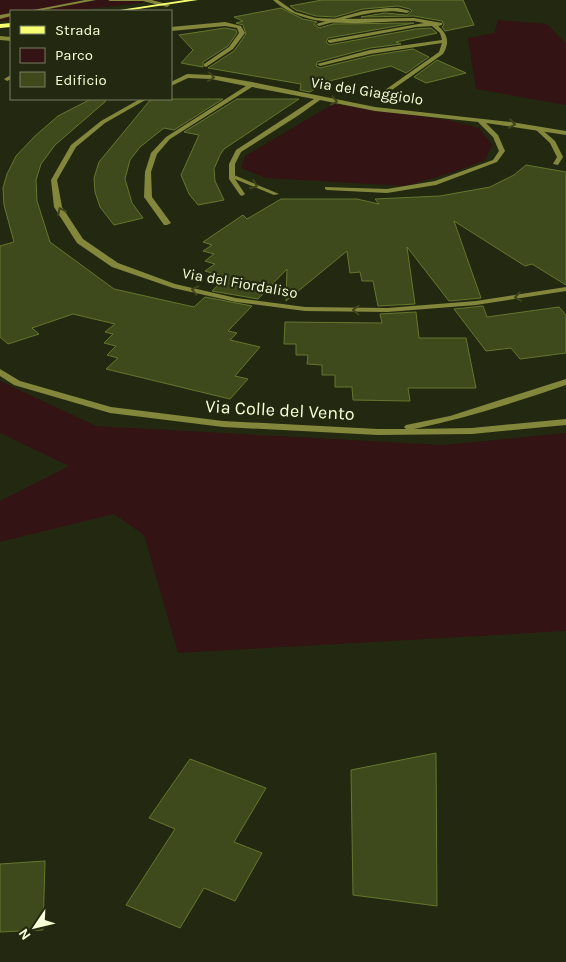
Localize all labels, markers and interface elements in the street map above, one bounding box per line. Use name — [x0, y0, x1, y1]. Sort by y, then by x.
legend — [10, 10, 172, 100]
text: Strada — [55, 21, 101, 39]
text: Parco — [55, 46, 93, 64]
text: Edificio — [55, 71, 107, 89]
one-way arrow — [207, 71, 215, 82]
street label: Via del Giaggiolo — [310, 73, 424, 109]
one-way arrow — [330, 95, 339, 106]
one-way arrow — [508, 119, 517, 129]
one-way arrow — [249, 179, 258, 189]
one-way arrow — [58, 207, 68, 216]
street label: Via del Fiordaliso — [181, 264, 299, 302]
one-way arrow — [191, 286, 200, 296]
one-way arrow — [513, 291, 522, 301]
one-way arrow — [352, 304, 360, 315]
street label: Via Colle del Vento — [205, 395, 355, 425]
north arrow — [10, 902, 60, 952]
text: N — [15, 925, 35, 943]

